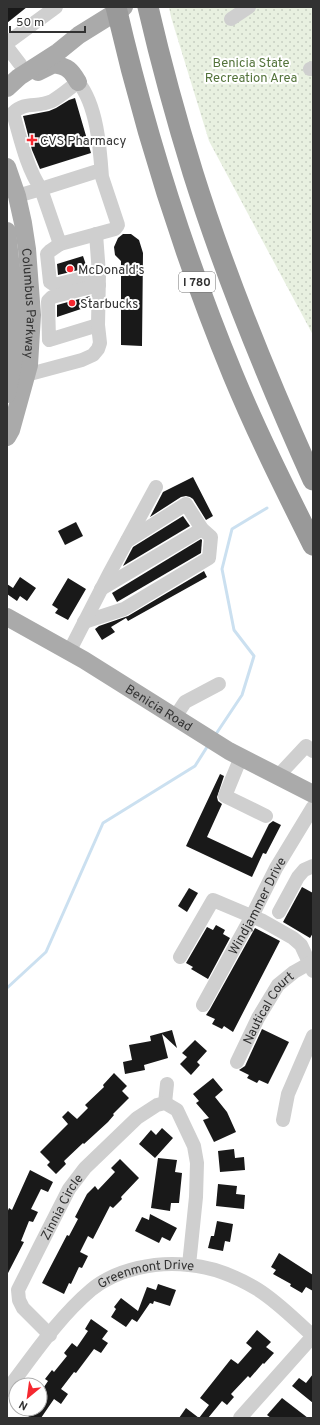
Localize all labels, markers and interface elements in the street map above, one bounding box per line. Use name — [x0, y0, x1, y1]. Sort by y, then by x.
scale bar — [10, 8, 85, 34]
text: 50 m — [16, 15, 44, 31]
park label: Benicia State Recreation Area — [205, 56, 297, 87]
place label: CVS Pharmacy — [40, 134, 127, 150]
marker: CVS Pharmacy — [27, 135, 37, 145]
street label: Columbus Parkway — [17, 247, 38, 359]
place label: McDonald's — [78, 263, 145, 279]
marker: McDonald's — [65, 264, 75, 274]
road number: I 780 — [179, 272, 215, 292]
place label: Starbucks — [80, 297, 138, 313]
marker: Starbucks — [67, 298, 77, 308]
street label: Benicia Road — [122, 682, 195, 736]
street label: Windjammer Drive — [226, 855, 291, 958]
street label: Nautical Court — [241, 969, 298, 1047]
street label: Zinnia Circle — [38, 1172, 87, 1243]
street label: Greenmont Drive — [95, 1258, 195, 1293]
north arrow — [8, 1377, 48, 1417]
text: N — [17, 1397, 30, 1413]

